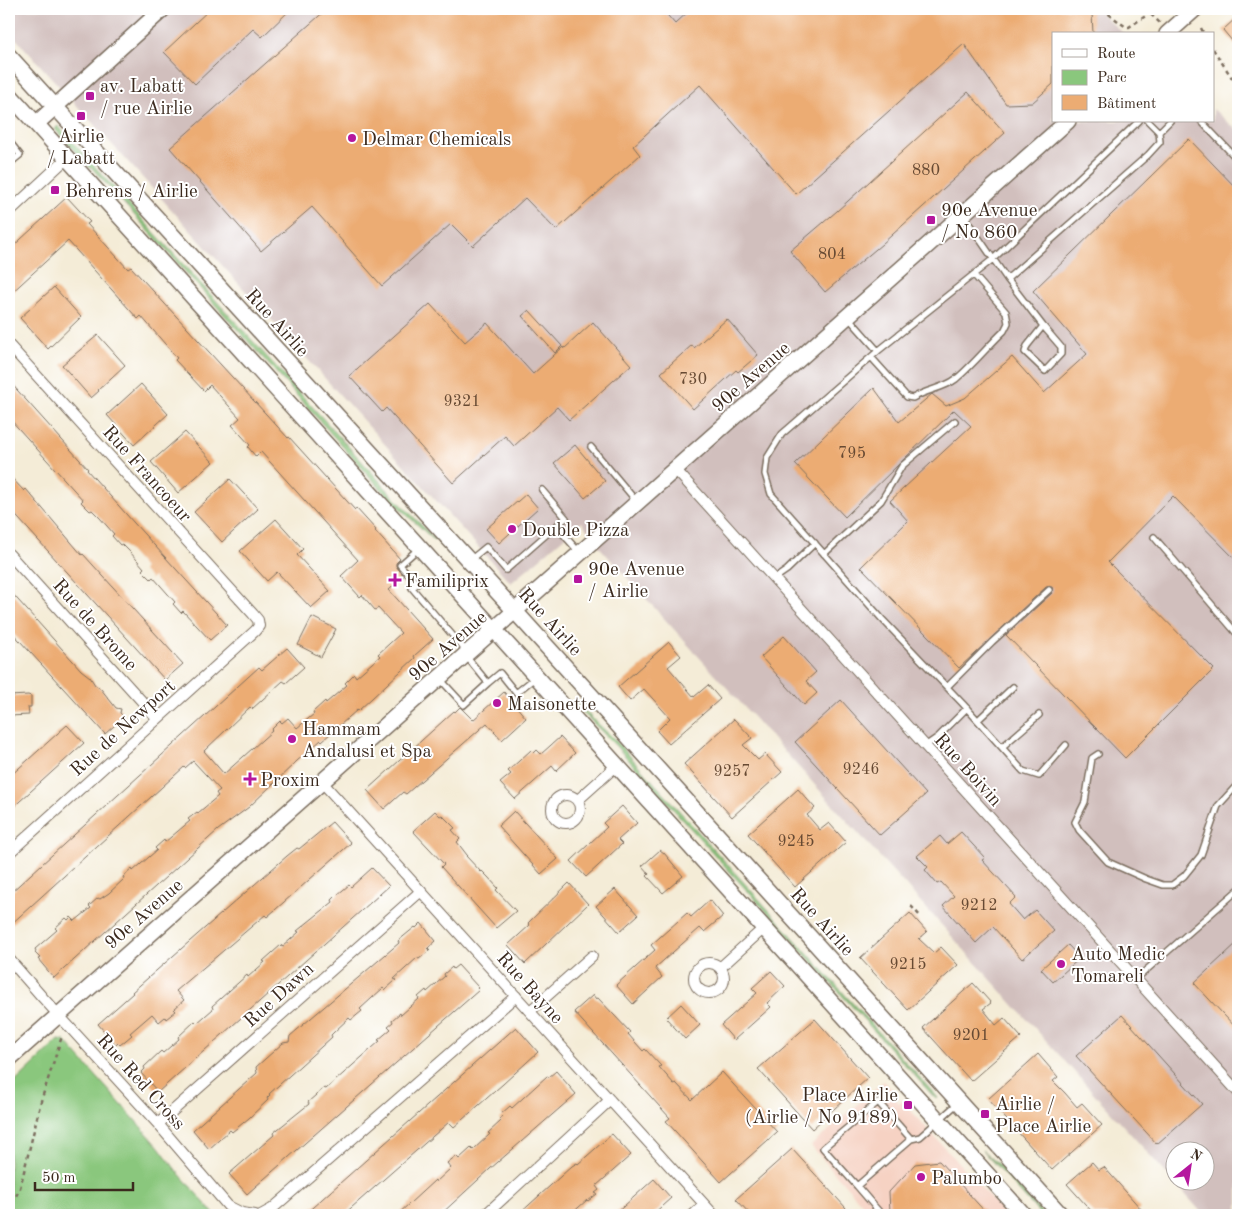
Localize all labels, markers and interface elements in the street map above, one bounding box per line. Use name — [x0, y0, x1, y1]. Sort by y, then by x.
legend — [1052, 32, 1214, 122]
text: Route — [1097, 47, 1135, 62]
text: Parc — [1097, 71, 1127, 86]
place label: av. Labatt / rue Airlie — [100, 78, 192, 119]
marker: av. Labatt / rue Airlie — [84, 90, 96, 102]
text: Bâtiment — [1097, 97, 1156, 112]
marker: Airlie / Labatt — [75, 110, 87, 122]
place label: Airlie / Labatt — [47, 128, 115, 169]
place label: Delmar Chemicals — [362, 131, 511, 150]
marker: Delmar Chemicals — [346, 132, 358, 144]
house number: 880 — [912, 163, 940, 179]
place label: Behrens / Airlie — [65, 183, 198, 202]
marker: Behrens / Airlie — [49, 184, 61, 196]
place label: 90e Avenue / No 860 — [941, 202, 1037, 243]
marker: 90e Avenue / No 860 — [925, 214, 937, 226]
house number: 804 — [818, 247, 846, 263]
street label: Rue Airlie — [241, 286, 311, 361]
street label: 90e Avenue — [709, 339, 794, 417]
house number: 730 — [679, 372, 707, 388]
house number: 9321 — [443, 394, 481, 410]
street label: Rue Francoeur — [98, 423, 194, 527]
house number: 795 — [838, 446, 866, 462]
place label: Double Pizza — [522, 522, 630, 541]
marker: Double Pizza — [506, 523, 518, 535]
place label: 90e Avenue / Airlie — [588, 561, 684, 602]
place label: Familiprix — [405, 573, 489, 592]
marker: 90e Avenue / Airlie — [572, 573, 584, 585]
marker: Familiprix — [389, 574, 401, 586]
street label: Rue de Brome — [48, 576, 140, 675]
street label: Rue Airlie — [514, 585, 584, 660]
street label: 90e Avenue — [406, 608, 491, 686]
street label: Rue de Newport — [68, 677, 180, 781]
place label: Maisonette — [507, 696, 596, 715]
marker: Maisonette — [491, 697, 503, 709]
place label: Hammam Andalusi et Spa — [302, 721, 432, 762]
street label: Rue Boivin — [930, 731, 1005, 811]
marker: Hammam Andalusi et Spa — [286, 733, 298, 745]
house number: 9246 — [842, 762, 880, 778]
house number: 9257 — [713, 764, 751, 780]
place label: Proxim — [260, 772, 320, 791]
marker: Proxim — [244, 773, 256, 785]
house number: 9245 — [777, 834, 815, 850]
street label: 90e Avenue — [102, 876, 187, 954]
street label: Rue Airlie — [786, 885, 856, 960]
house number: 9212 — [960, 898, 998, 914]
place label: Auto Medic Tomareli — [1071, 946, 1165, 987]
street label: Rue Bayne — [492, 949, 566, 1028]
house number: 9215 — [889, 957, 927, 973]
marker: Auto Medic Tomareli — [1055, 958, 1067, 970]
street label: Rue Dawn — [241, 960, 318, 1032]
house number: 9201 — [952, 1028, 990, 1044]
street label: Rue Red Cross — [92, 1031, 188, 1134]
place label: Place Airlie (Airlie / No 9189) — [745, 1087, 898, 1128]
place label: Airlie / Place Airlie — [995, 1096, 1091, 1137]
marker: Place Airlie (Airlie / No 9189) — [902, 1099, 914, 1111]
marker: Airlie / Place Airlie — [979, 1108, 991, 1120]
north arrow — [1164, 1142, 1214, 1192]
text: N — [1188, 1147, 1204, 1164]
scale bar — [35, 1159, 132, 1191]
place label: Palumbo — [931, 1170, 1002, 1189]
text: 50 m — [42, 1171, 76, 1186]
marker: Palumbo — [915, 1171, 927, 1183]

